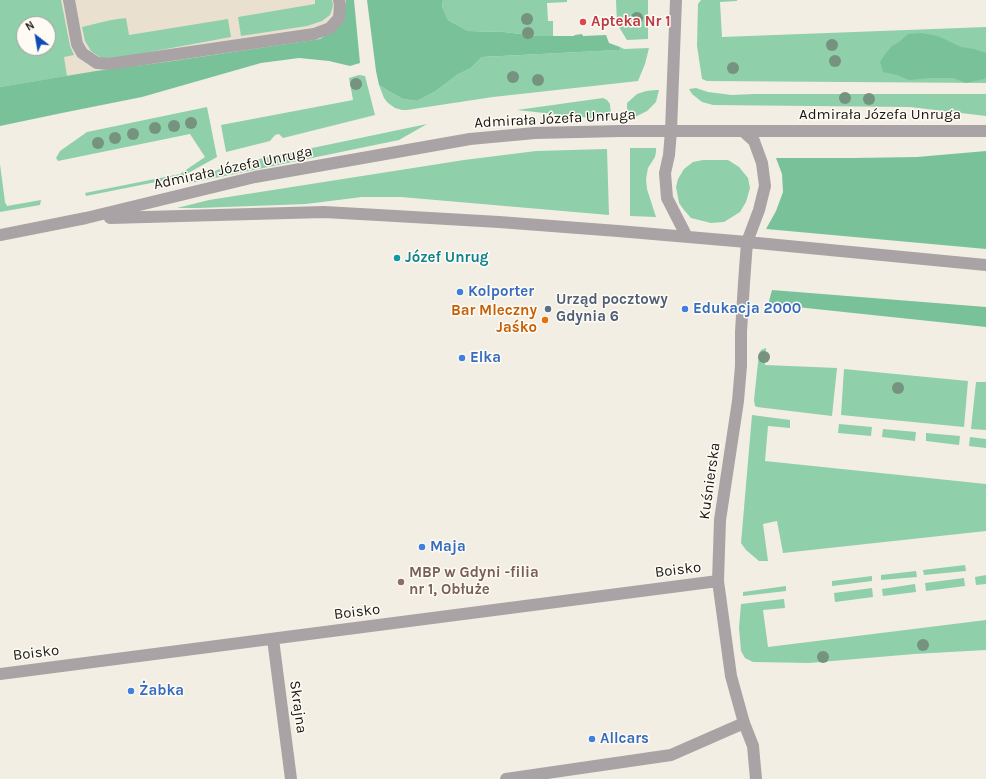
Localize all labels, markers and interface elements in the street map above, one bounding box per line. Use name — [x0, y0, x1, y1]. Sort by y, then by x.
place label: Apteka Nr 1 — [591, 13, 671, 31]
north arrow — [16, 16, 56, 56]
marker: Apteka Nr 1 — [578, 17, 588, 27]
text: N — [23, 19, 37, 34]
street label: Admirała Józefa Unruga — [474, 106, 636, 132]
street label: Admirała Józefa Unruga — [799, 106, 961, 124]
street label: Admirała Józefa Unruga — [152, 142, 314, 194]
place label: Józef Unrug — [405, 249, 489, 267]
marker: Józef Unrug — [392, 253, 402, 263]
place label: Kolporter — [468, 283, 534, 301]
marker: Kolporter — [455, 287, 465, 297]
place label: Urząd pocztowy Gdynia 6 — [556, 291, 668, 326]
place label: Edukacja 2000 — [693, 300, 801, 318]
place label: Bar Mleczny Jaśko — [451, 302, 537, 337]
marker: Urząd pocztowy Gdynia 6 — [543, 304, 553, 314]
marker: Edukacja 2000 — [680, 304, 690, 314]
marker: Bar Mleczny Jaśko — [540, 315, 550, 325]
place label: Elka — [470, 349, 501, 367]
marker: Elka — [457, 353, 467, 363]
street label: Kuśnierska — [696, 441, 724, 521]
place label: Maja — [430, 538, 466, 556]
marker: Maja — [417, 542, 427, 552]
street label: Boisko — [654, 558, 702, 582]
place label: MBP w Gdyni -filia nr 1, Obłuże — [409, 564, 539, 599]
marker: MBP w Gdyni -filia nr 1, Obłuże — [396, 577, 406, 587]
street label: Boisko — [333, 600, 381, 624]
street label: Boisko — [12, 641, 60, 665]
street label: Skrajna — [285, 679, 311, 735]
place label: Żabka — [139, 682, 184, 700]
marker: Żabka — [126, 686, 136, 696]
place label: Allcars — [600, 730, 649, 748]
marker: Allcars — [587, 734, 597, 744]

